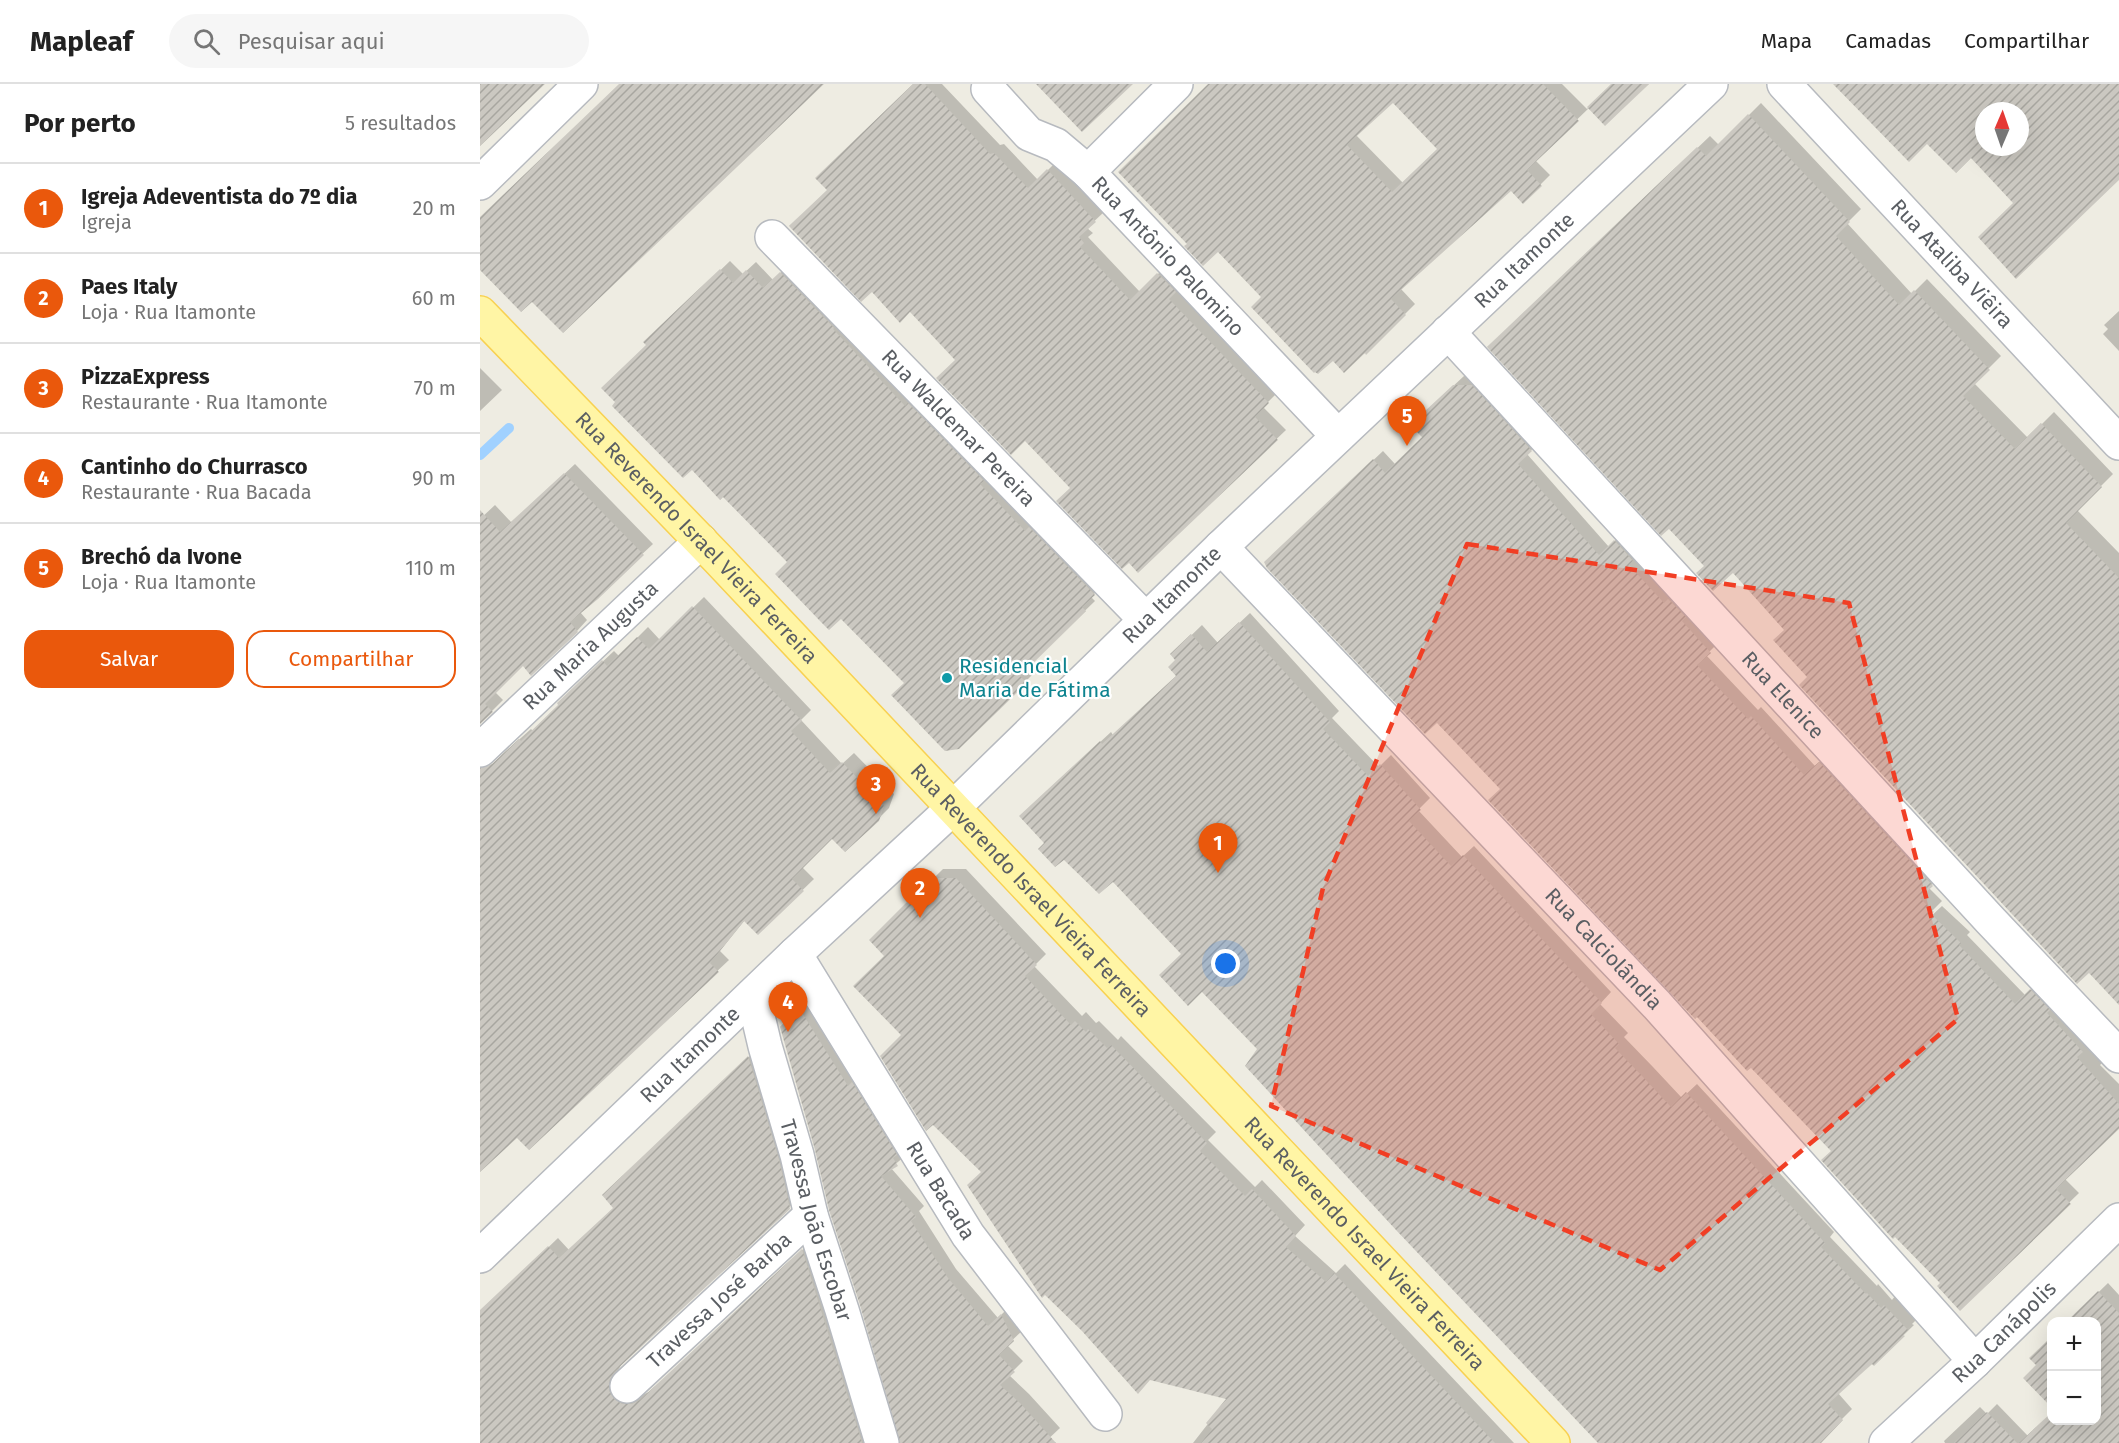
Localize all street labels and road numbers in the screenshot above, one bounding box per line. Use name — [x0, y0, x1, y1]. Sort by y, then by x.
street label: Rua Antônio Palomino — [1086, 171, 1250, 342]
street label: Rua Ataliba Viêira — [1885, 194, 2019, 334]
street label: Rua Itamonte — [1469, 207, 1580, 314]
street label: Rua Waldemar Pereira — [876, 344, 1041, 512]
street label: Rua Reverendo Israel Vieira Ferreira — [570, 406, 823, 669]
street label: Rua Itamonte — [1117, 541, 1227, 649]
street label: Rua Maria Augusta — [517, 575, 664, 716]
street label: Rua Elenice — [1736, 646, 1830, 744]
street label: Rua Reverendo Israel Vieira Ferreira — [905, 758, 1157, 1023]
street label: Rua Calciolândia — [1540, 883, 1668, 1015]
street label: Rua Itamonte — [635, 1001, 745, 1108]
street label: Rua Reverendo Israel Vieira Ferreira — [1239, 1111, 1491, 1376]
street label: Travessa João Escobar — [774, 1116, 858, 1324]
street label: Rua Bacada — [900, 1136, 981, 1245]
street label: Travessa José Barba — [642, 1227, 797, 1374]
street label: Rua Canápolis — [1947, 1276, 2062, 1389]

